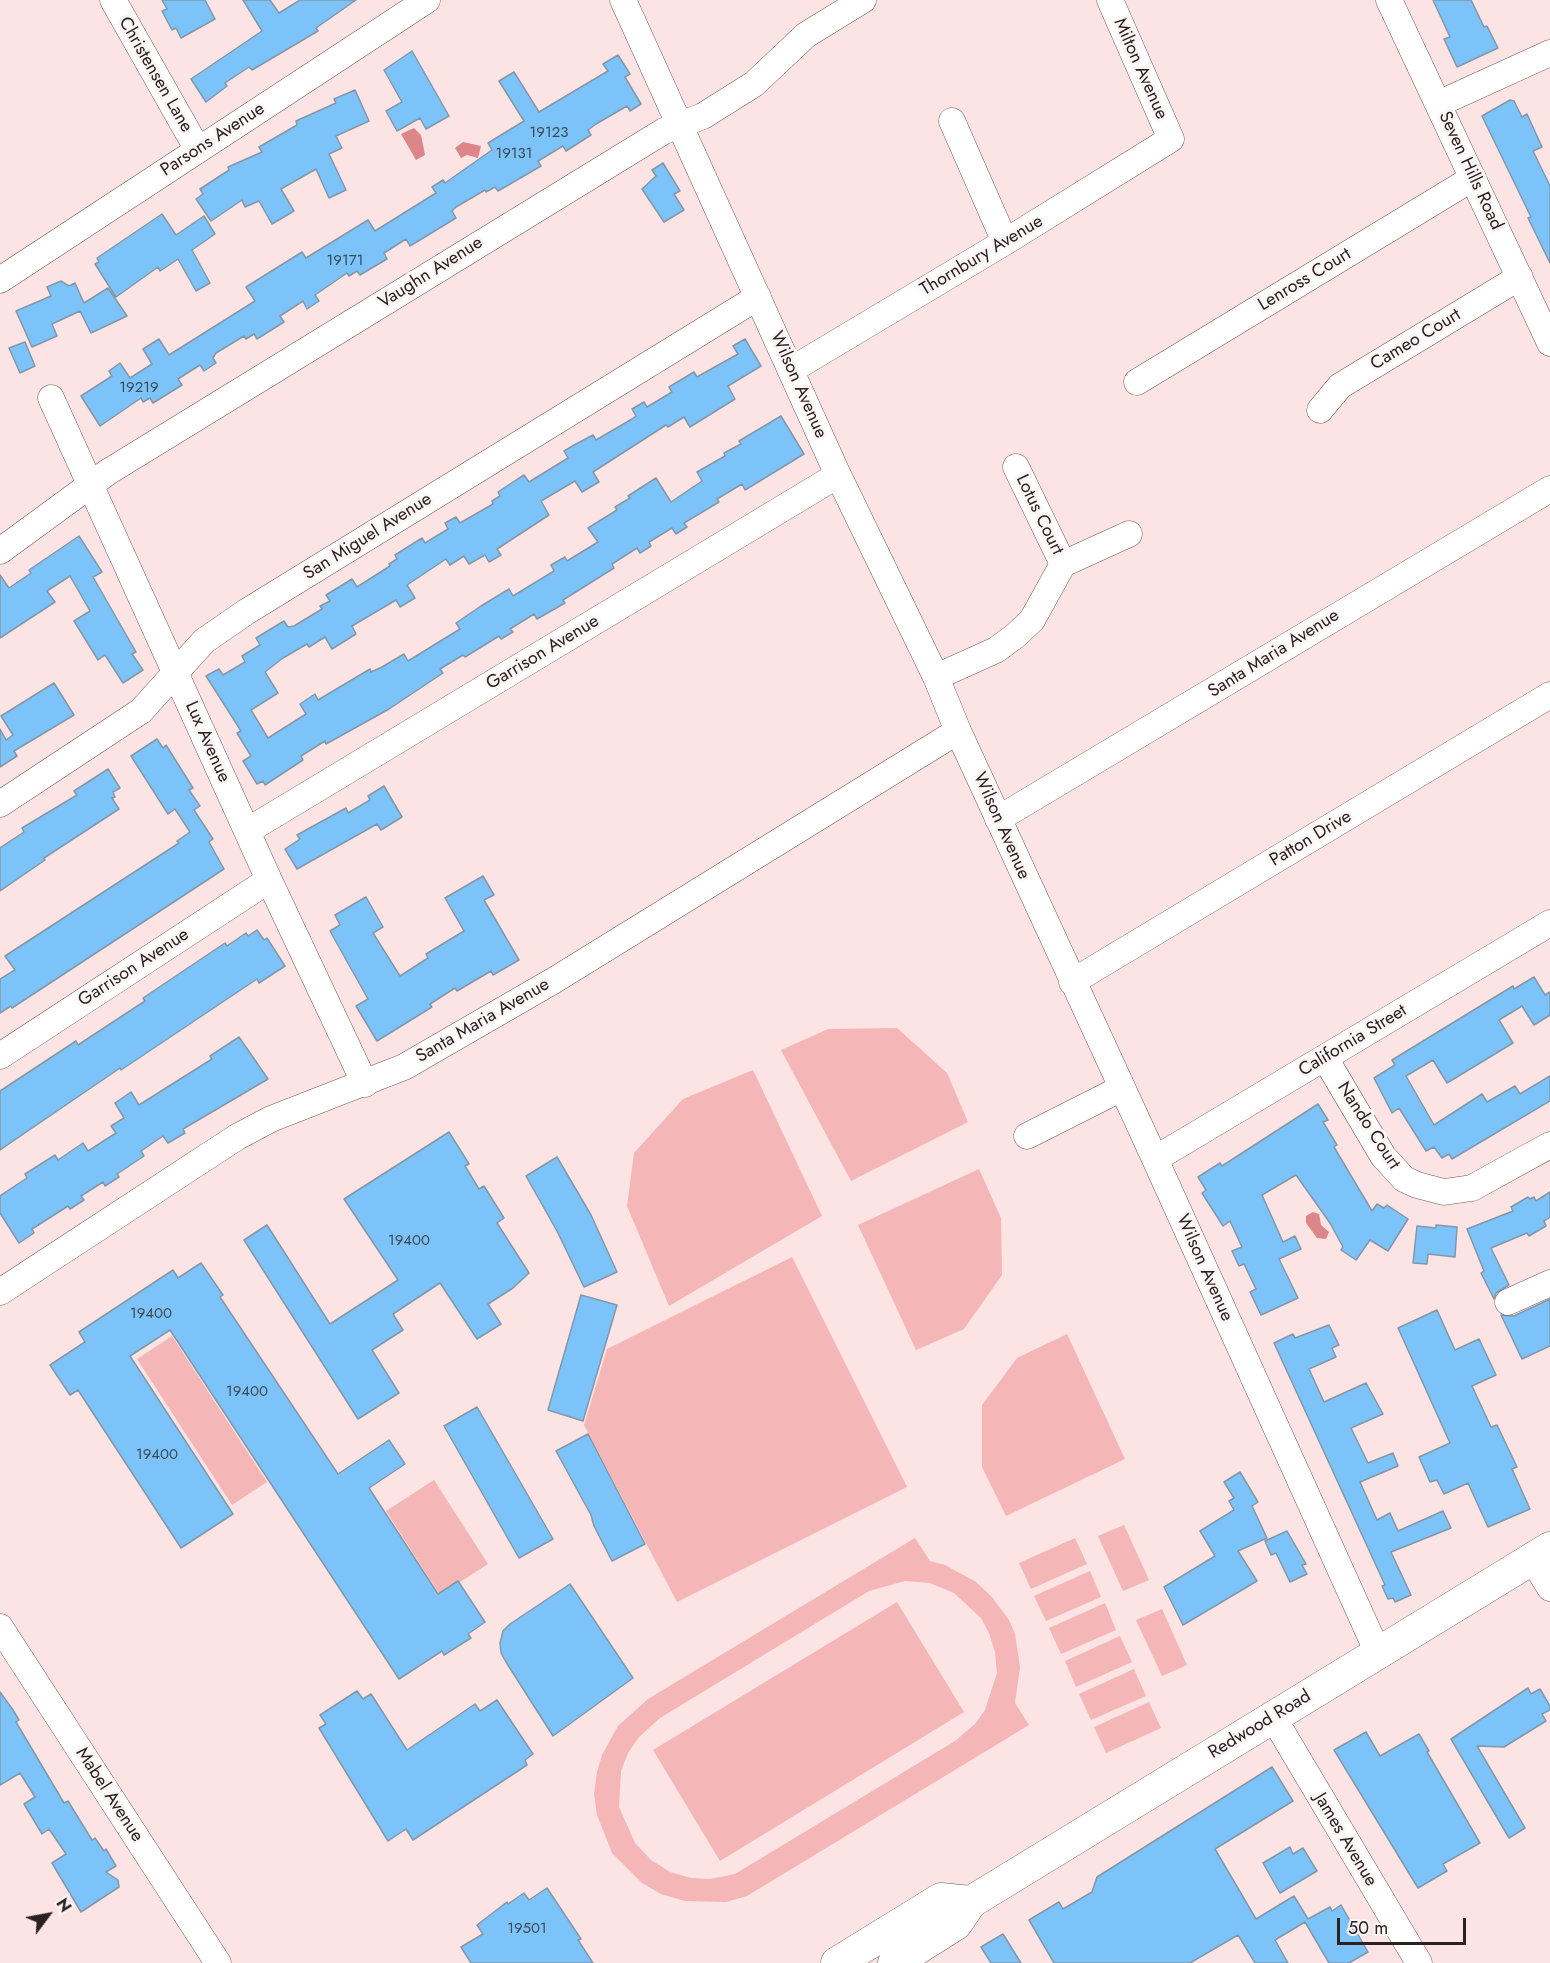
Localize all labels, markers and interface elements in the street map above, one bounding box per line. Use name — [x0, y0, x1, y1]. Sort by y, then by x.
street label: Christensen Lane — [113, 13, 197, 137]
street label: Milton Avenue — [1108, 15, 1172, 123]
street label: Parsons Avenue — [157, 98, 269, 182]
street label: Seven Hills Road — [1433, 108, 1507, 234]
house number: 19123 — [530, 124, 568, 142]
house number: 19131 — [495, 145, 533, 163]
street label: Thornbury Avenue — [917, 211, 1047, 301]
street label: Vaughn Avenue — [375, 232, 487, 314]
street label: Lenross Court — [1255, 244, 1355, 316]
house number: 19171 — [327, 252, 363, 270]
street label: Cameo Court — [1367, 305, 1465, 375]
street label: Wilson Avenue — [765, 328, 831, 442]
house number: 19219 — [119, 379, 159, 397]
street label: Lotus Court — [1010, 471, 1068, 559]
street label: San Miguel Avenue — [300, 489, 436, 585]
street label: Santa Maria Avenue — [1204, 605, 1344, 703]
street label: Garrison Avenue — [483, 611, 603, 695]
street label: Lux Avenue — [180, 698, 234, 786]
street label: Wilson Avenue — [968, 769, 1034, 883]
street label: Patton Drive — [1266, 806, 1356, 872]
street label: Garrison Avenue — [75, 924, 193, 1012]
street label: Santa Maria Avenue — [412, 974, 554, 1068]
street label: California Street — [1295, 1000, 1411, 1082]
street label: Nando Court — [1332, 1078, 1404, 1174]
street label: Wilson Avenue — [1171, 1211, 1237, 1325]
house number: 19400 — [388, 1232, 430, 1250]
house number: 19400 — [130, 1305, 172, 1323]
house number: 19400 — [226, 1383, 268, 1401]
house number: 19400 — [136, 1446, 178, 1464]
street label: Redwood Road — [1205, 1686, 1315, 1764]
street label: Mabel Avenue — [70, 1744, 148, 1846]
street label: James Avenue — [1309, 1789, 1381, 1891]
north arrow — [18, 1885, 78, 1945]
text: N — [51, 1894, 77, 1917]
scale bar — [1340, 1906, 1469, 1944]
text: 50 m — [1348, 1915, 1388, 1941]
house number: 19501 — [507, 1920, 547, 1938]

